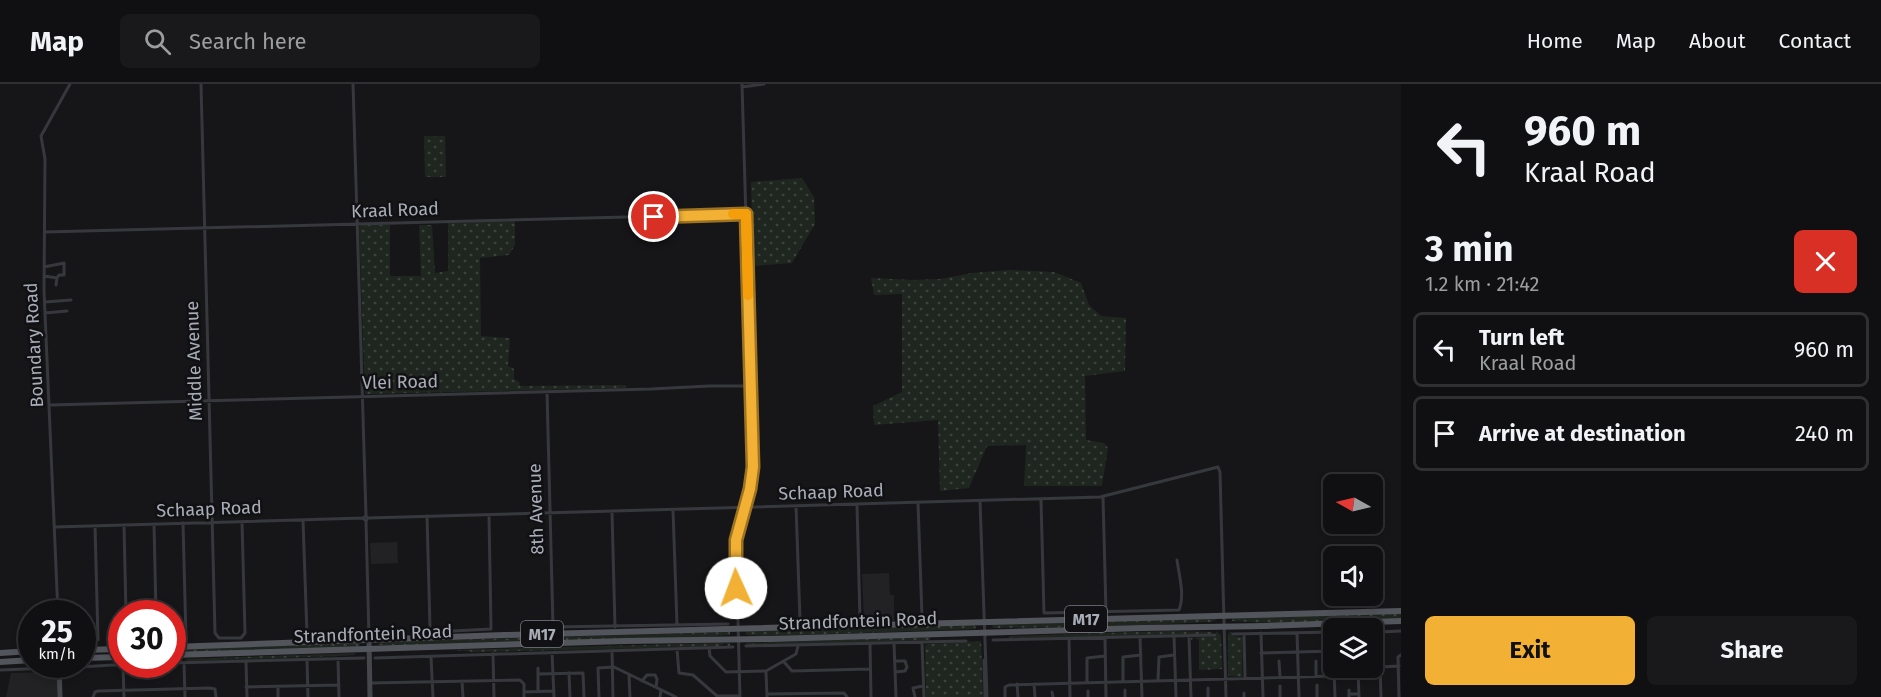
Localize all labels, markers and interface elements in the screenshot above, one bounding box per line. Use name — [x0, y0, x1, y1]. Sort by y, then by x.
search box — [120, 14, 540, 68]
text: Map — [30, 25, 84, 58]
icon: search — [141, 25, 174, 58]
text: Search here — [189, 28, 307, 55]
text: Home — [1527, 28, 1583, 54]
text: Map — [1616, 28, 1656, 54]
text: About — [1689, 28, 1746, 54]
text: Contact — [1779, 28, 1851, 54]
text: 960 m — [1524, 106, 1641, 156]
icon: left — [1425, 108, 1503, 186]
text: Kraal Road — [1524, 157, 1656, 189]
pin — [628, 191, 679, 242]
street label: Kraal Road — [351, 197, 439, 223]
icon: arrive — [637, 200, 670, 233]
text: 3 min — [1425, 227, 1514, 271]
button: close — [1794, 230, 1857, 293]
text: 1.2 km · 21:42 — [1425, 272, 1539, 296]
street label: Boundary Road — [20, 282, 48, 408]
street label: Middle Avenue — [181, 301, 207, 421]
text: Turn left — [1479, 324, 1564, 351]
icon: left — [1428, 333, 1461, 366]
text: 960 m — [1794, 336, 1854, 363]
text: Kraal Road — [1479, 351, 1577, 375]
street label: Vlei Road — [362, 370, 438, 394]
icon: arrive — [1428, 417, 1461, 450]
text: Arrive at destination — [1479, 420, 1686, 447]
text: 240 m — [1795, 420, 1854, 447]
street label: 8th Avenue — [523, 463, 549, 555]
north arrow — [1323, 474, 1383, 534]
map controls — [1323, 474, 1383, 678]
street label: Schaap Road — [778, 479, 884, 505]
street label: Schaap Road — [156, 496, 262, 522]
button: sound — [1323, 546, 1383, 606]
position arrow — [704, 556, 768, 620]
speed limit sign: 30 — [108, 600, 186, 678]
road number: M17 — [1065, 606, 1107, 632]
street label: Strandfontein Road — [778, 607, 938, 635]
text: 25 — [41, 614, 73, 650]
button: Exit — [1425, 616, 1635, 685]
button: Share — [1647, 616, 1857, 685]
button: layers — [1323, 618, 1383, 678]
street label: Strandfontein Road — [293, 620, 453, 648]
road number: M17 — [521, 621, 563, 647]
text: km/h — [38, 645, 76, 663]

